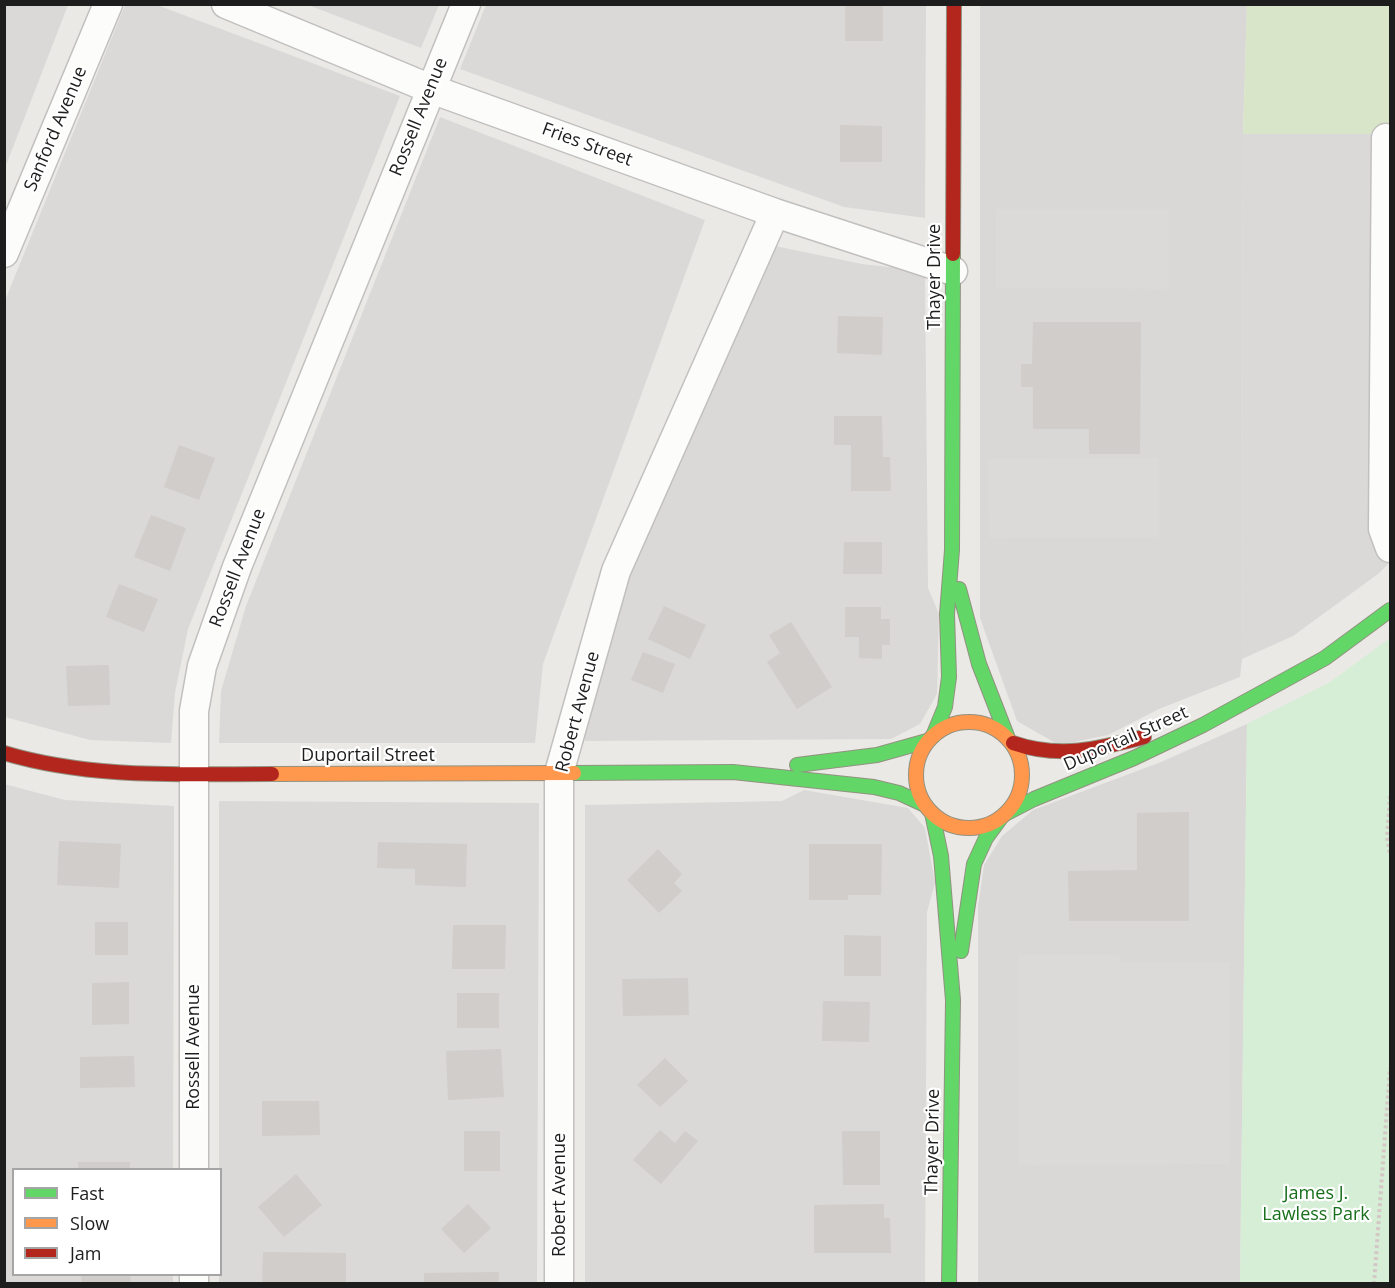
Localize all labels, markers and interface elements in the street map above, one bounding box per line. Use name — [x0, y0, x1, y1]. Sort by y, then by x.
street label: Rossell Avenue — [385, 55, 453, 179]
street label: Sanford Avenue — [20, 63, 92, 195]
street label: Fries Street — [539, 119, 635, 171]
street label: Thayer Drive — [924, 224, 946, 330]
street label: Rossell Avenue — [205, 505, 271, 631]
street label: Robert Avenue — [551, 649, 605, 775]
street label: Duportail Street — [1061, 702, 1191, 776]
street label: Duportail Street — [301, 745, 435, 767]
street label: Rossell Avenue — [183, 984, 205, 1110]
street label: Thayer Drive — [921, 1089, 945, 1195]
street label: Robert Avenue — [549, 1133, 571, 1257]
legend — [12, 1168, 222, 1276]
text: Fast — [70, 1181, 104, 1205]
park label: James J. Lawless Park — [1262, 1183, 1370, 1226]
text: Slow — [70, 1211, 109, 1235]
text: Jam — [70, 1241, 102, 1265]

